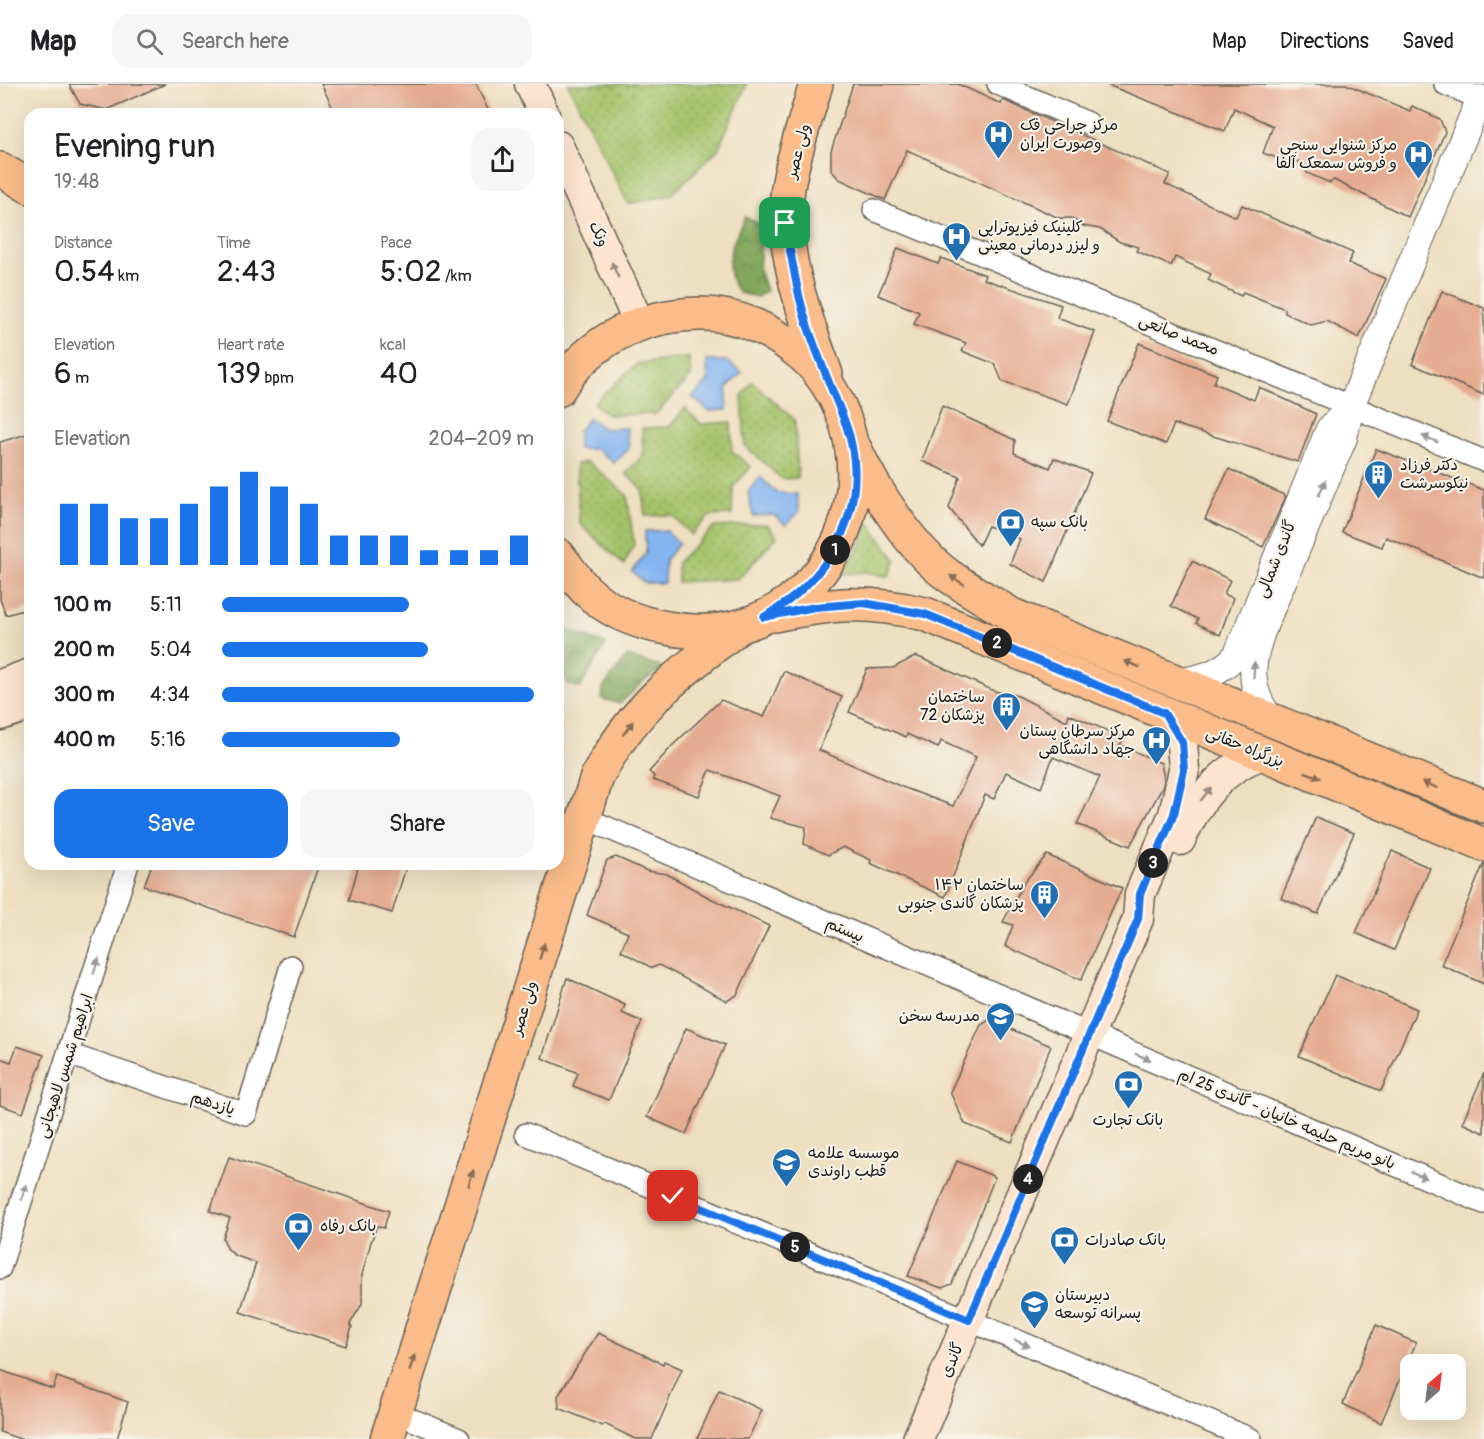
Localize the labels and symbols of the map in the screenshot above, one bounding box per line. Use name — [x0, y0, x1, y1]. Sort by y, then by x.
place label: مرکز جراحی فک وصورت ایران — [1020, 115, 1118, 153]
hospital icon: مرکز جراحی فک وصورت ایران — [983, 118, 1015, 160]
street label: ولی عصر — [781, 121, 815, 182]
place label: مرکز شنوایی سنجی و فروش سمعک آلفا — [1276, 135, 1397, 173]
hospital icon: مرکز شنوایی سنجی و فروش سمعک آلفا — [1402, 138, 1434, 180]
pin — [759, 197, 810, 248]
place label: کلینیک فیزیوتراپی و لیزر درمانی معینی — [978, 217, 1100, 255]
street label: ونک — [584, 218, 614, 250]
hospital icon: کلینیک فیزیوتراپی و لیزر درمانی معینی — [941, 220, 973, 262]
one-way arrow — [610, 261, 620, 279]
street label: محمد صانعی — [1136, 310, 1222, 360]
one-way arrow — [1421, 434, 1439, 443]
place label: دکتر فرزاد نیکوسرشت — [1400, 455, 1468, 493]
building icon: دکتر فرزاد نیکوسرشت — [1363, 458, 1395, 500]
one-way arrow — [1318, 480, 1327, 497]
bank icon: بانک سپه — [994, 506, 1026, 548]
place label: بانک سپه — [1031, 512, 1088, 532]
street label: گاندی شمالی — [1251, 517, 1301, 601]
pin: 1 — [820, 535, 850, 565]
one-way arrow — [949, 575, 965, 586]
pin: 2 — [982, 628, 1012, 658]
one-way arrow — [1123, 659, 1141, 669]
one-way arrow — [1249, 660, 1259, 679]
place label: ساختمان پزشکان 72 — [920, 687, 985, 725]
building icon: ساختمان پزشکان 72 — [990, 690, 1022, 732]
one-way arrow — [622, 720, 634, 736]
place label: مرکز سرطان پستان جهاد دانشگاهی — [1020, 721, 1135, 759]
street label: بزرگراه حقانی — [1203, 722, 1287, 772]
hospital icon: مرکز سرطان پستان جهاد دانشگاهی — [1140, 724, 1172, 766]
one-way arrow — [1304, 771, 1322, 780]
one-way arrow — [1420, 779, 1438, 789]
one-way arrow — [1199, 786, 1212, 802]
pin: 3 — [1138, 848, 1168, 878]
place label: ساختمان ۱۴۲ پزشکان گاندی جنوبی — [898, 875, 1024, 913]
building icon: ساختمان ۱۴۲ پزشکان گاندی جنوبی — [1029, 878, 1061, 920]
street label: بیستم — [822, 913, 867, 949]
one-way arrow — [538, 942, 547, 960]
one-way arrow — [92, 957, 102, 975]
street label: ولی عصر — [506, 978, 542, 1040]
street label: ابراهیم شمس لاهیجانی — [32, 991, 100, 1141]
school or university icon: مدرسه سخن — [985, 1000, 1017, 1042]
place label: مدرسه سخن — [899, 1006, 980, 1026]
one-way arrow — [1134, 1052, 1152, 1062]
street label: بانو مریم حلیمه خانیان - گاندی 25 ام — [1174, 1064, 1399, 1176]
bank icon: بانک تجارت — [1112, 1068, 1144, 1110]
street label: یازدهم — [188, 1086, 238, 1121]
place label: بانک تجارت — [1093, 1110, 1163, 1130]
place label: موسسه علامه قطب راوندی — [808, 1143, 899, 1181]
school or university icon: موسسه علامه قطب راوندی — [771, 1146, 803, 1188]
pin: 4 — [1013, 1164, 1043, 1194]
one-way arrow — [466, 1168, 476, 1186]
pin — [647, 1170, 698, 1221]
one-way arrow — [1410, 1170, 1428, 1180]
one-way arrow — [20, 1183, 29, 1201]
bank icon: بانک رفاه — [283, 1210, 315, 1252]
place label: بانک رفاه — [320, 1216, 376, 1236]
bank icon: بانک صادرات — [1048, 1224, 1080, 1266]
place label: بانک صادرات — [1085, 1230, 1166, 1250]
pin: 5 — [780, 1232, 810, 1262]
place label: دبیرستان پسرانه توسعه — [1055, 1285, 1141, 1323]
school or university icon: دبیرستان پسرانه توسعه — [1018, 1288, 1050, 1330]
one-way arrow — [1014, 1338, 1032, 1348]
street label: گاندی — [936, 1339, 968, 1381]
one-way arrow — [408, 1354, 417, 1372]
north arrow — [1400, 1354, 1466, 1420]

